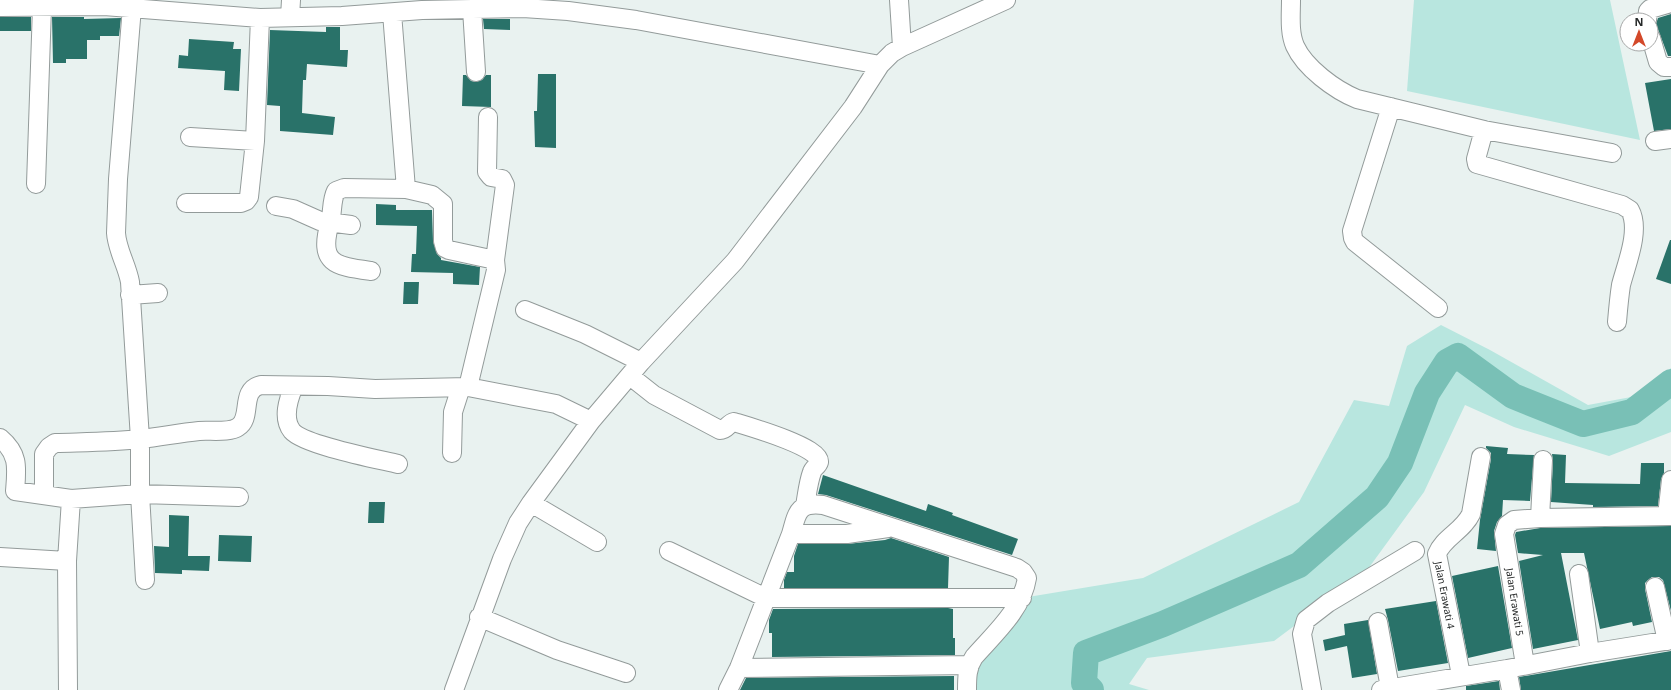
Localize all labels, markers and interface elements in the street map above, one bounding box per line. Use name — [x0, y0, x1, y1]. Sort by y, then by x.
north arrow — [1619, 12, 1659, 52]
text: N — [1635, 14, 1643, 29]
street label: Jalan Erawati 4 — [1431, 559, 1458, 630]
street label: Jalan Erawati 5 — [1503, 566, 1527, 637]

